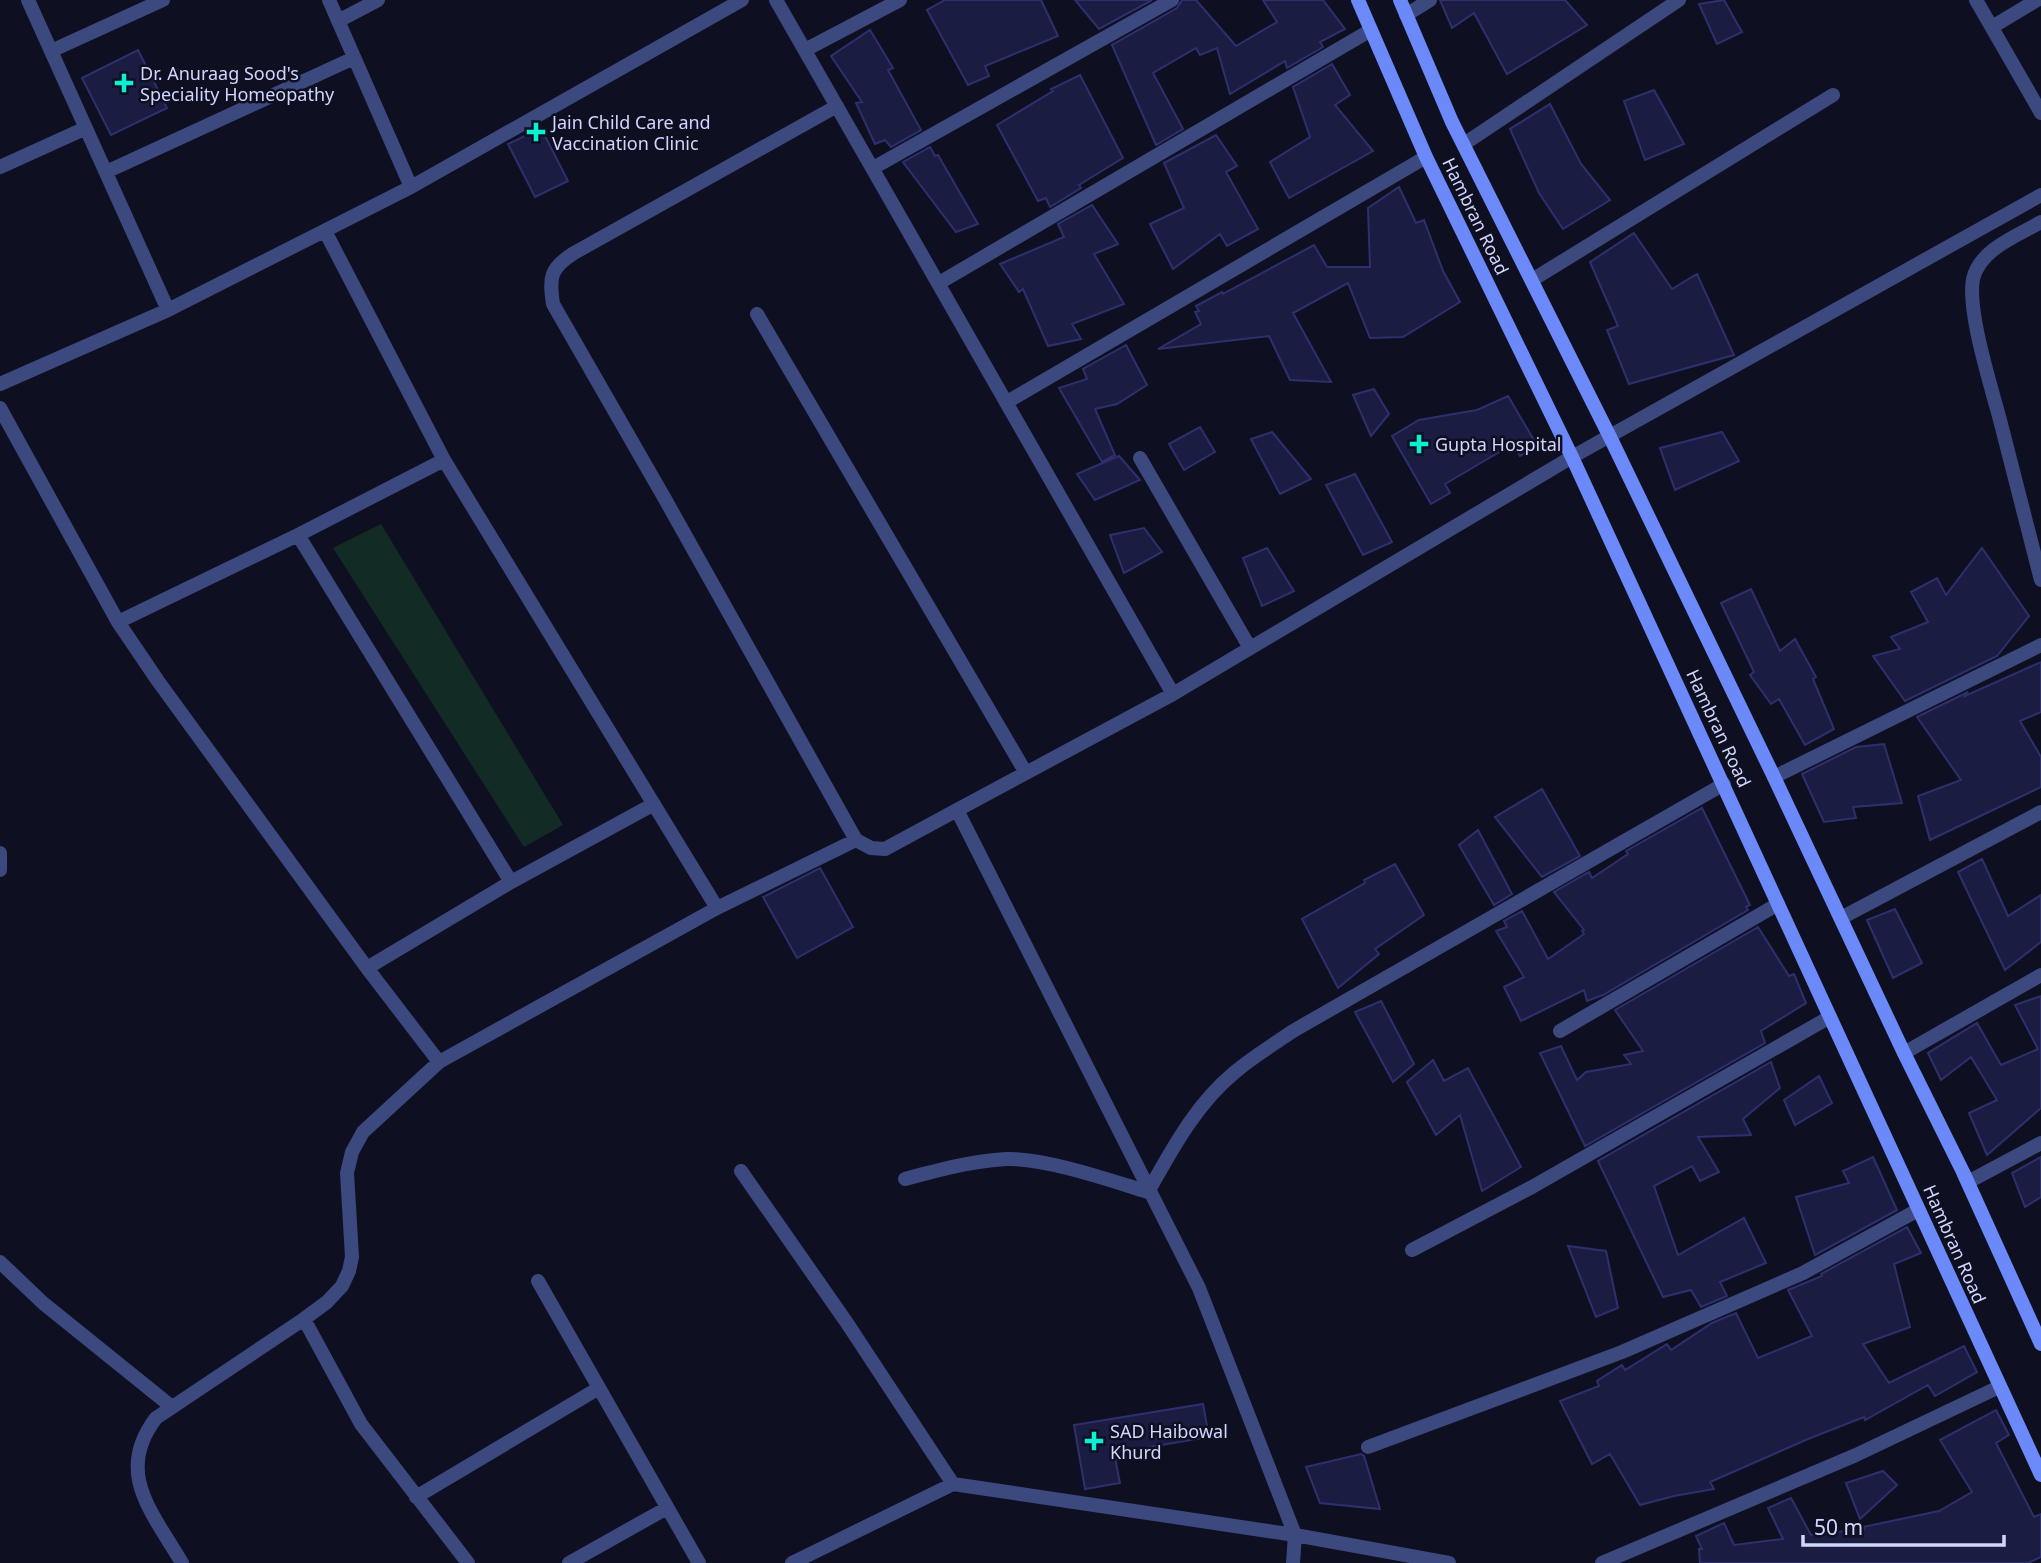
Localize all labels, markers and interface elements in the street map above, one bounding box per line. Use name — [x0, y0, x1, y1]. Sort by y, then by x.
place label: Dr. Anuraag Sood's Speciality Homeopathy — [140, 61, 335, 106]
marker: Dr. Anuraag Sood's Speciality Homeopathy — [114, 73, 134, 93]
place label: Jain Child Care and Vaccination Clinic — [550, 110, 711, 155]
marker: Jain Child Care and Vaccination Clinic — [526, 122, 546, 142]
street label: Hambran Road — [1437, 153, 1515, 279]
place label: Gupta Hospital — [1435, 432, 1561, 456]
marker: Gupta Hospital — [1409, 434, 1429, 454]
street label: Hambran Road — [1681, 665, 1757, 791]
street label: Hambran Road — [1918, 1181, 1992, 1307]
place label: SAD Haibowal Khurd — [1110, 1419, 1228, 1464]
marker: SAD Haibowal Khurd — [1084, 1431, 1104, 1451]
scale bar — [1803, 1504, 2004, 1548]
text: 50 m — [1814, 1513, 1863, 1541]

